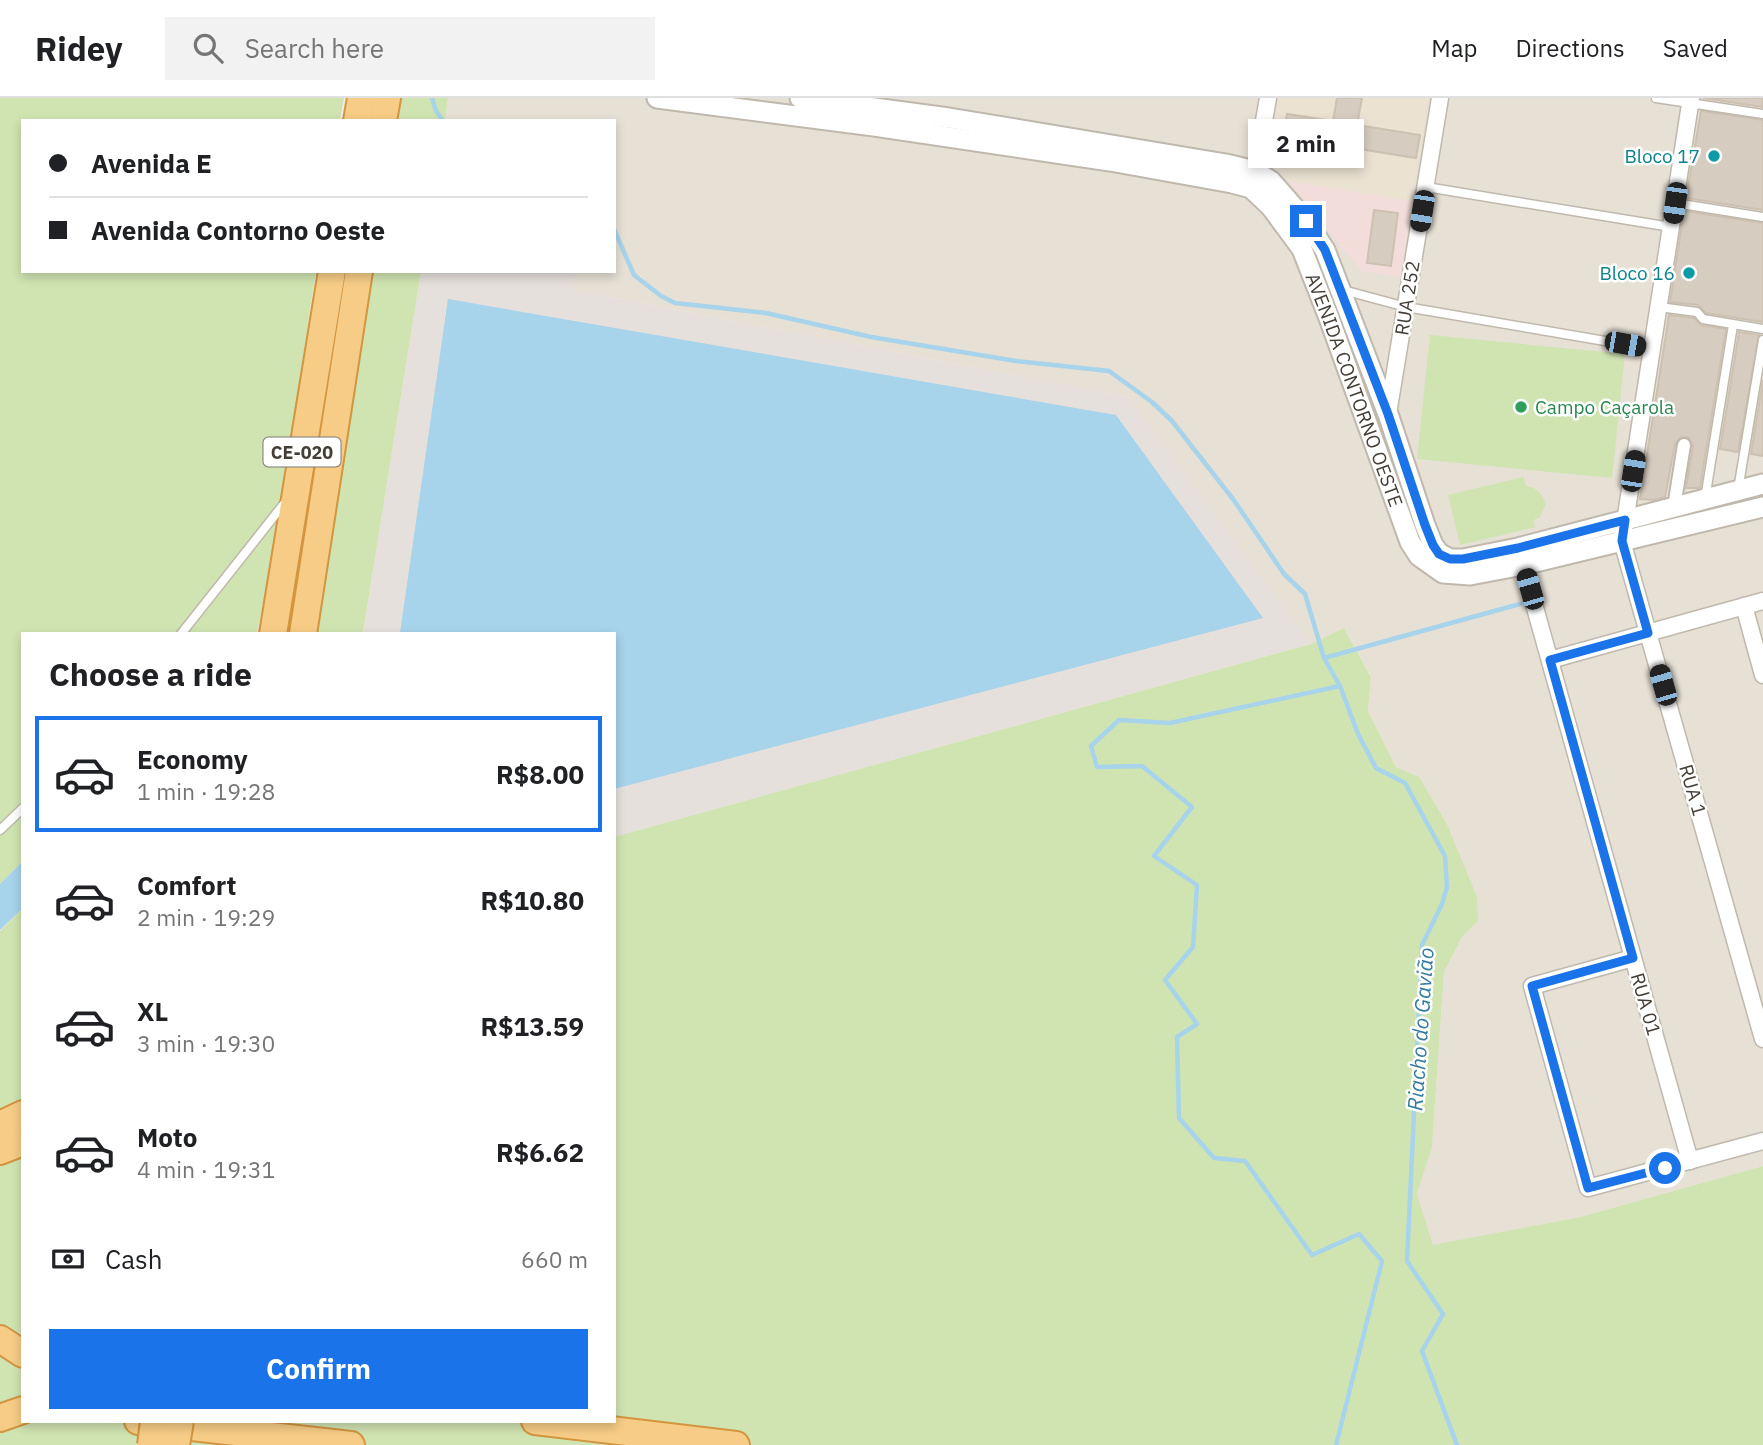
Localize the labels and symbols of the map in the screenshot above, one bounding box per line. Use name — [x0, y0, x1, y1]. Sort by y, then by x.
callout: 2 min — [1248, 120, 1364, 169]
place label: Bloco 17 — [1624, 144, 1700, 168]
marker: Bloco 17 — [1706, 148, 1722, 164]
car — [1662, 181, 1689, 225]
car — [1409, 189, 1436, 233]
route end — [1290, 205, 1322, 237]
street label: RUA 252 — [1389, 259, 1425, 337]
place label: Bloco 16 — [1599, 261, 1675, 285]
marker: Bloco 16 — [1681, 265, 1697, 281]
street label: AVENIDA CONTORNO OESTE — [1300, 269, 1408, 510]
car — [1603, 330, 1648, 358]
place label: Campo Caçarola — [1535, 395, 1674, 419]
marker: Campo Caçarola — [1513, 399, 1529, 415]
road number: CE-020 — [264, 438, 340, 466]
car — [1620, 449, 1647, 493]
car — [1515, 566, 1546, 612]
car — [1648, 662, 1679, 708]
street label: RUA 1 — [1674, 761, 1712, 819]
water label: Riacho do Gavião — [1400, 946, 1440, 1112]
street label: RUA 01 — [1626, 970, 1666, 1038]
route start — [1649, 1152, 1681, 1184]

